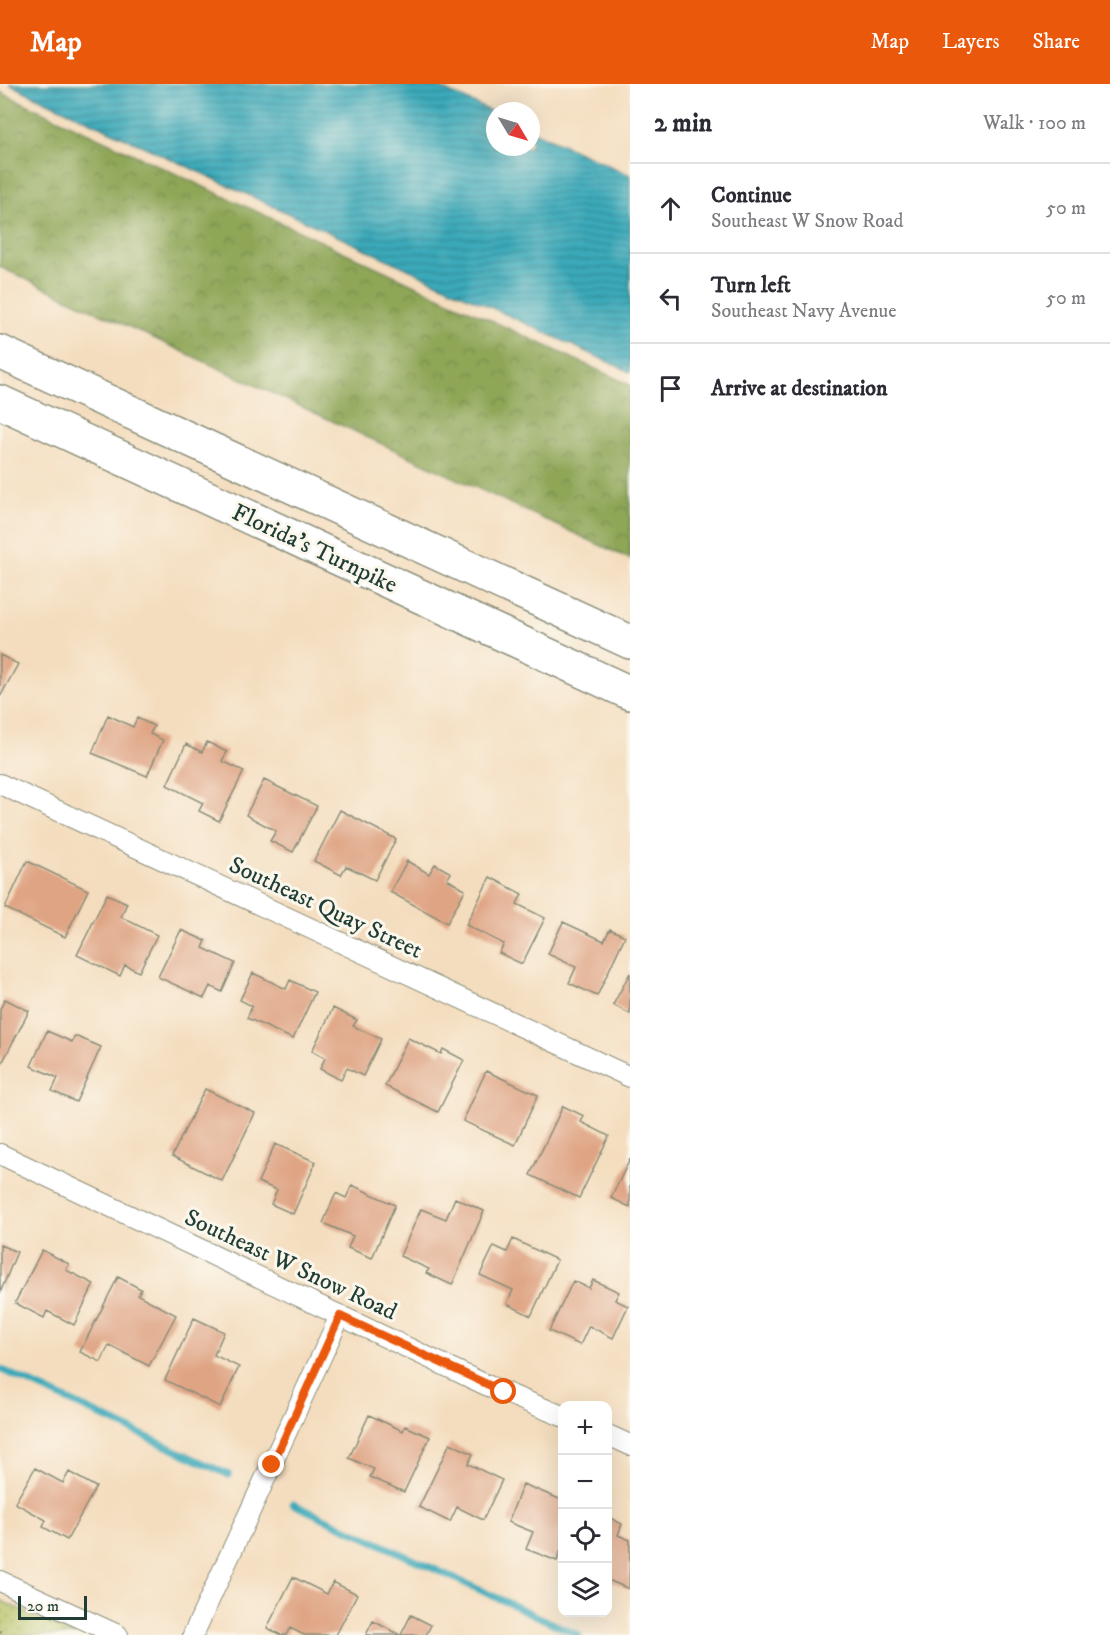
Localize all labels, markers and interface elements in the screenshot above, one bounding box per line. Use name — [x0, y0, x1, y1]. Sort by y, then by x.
text: Map — [30, 25, 82, 60]
text: Map — [870, 29, 909, 55]
text: Layers — [942, 29, 1000, 55]
text: Share — [1033, 29, 1080, 55]
north arrow — [486, 102, 540, 156]
text: 2 min — [654, 107, 712, 140]
text: Walk · 100 m — [983, 111, 1086, 136]
text: Continue — [711, 182, 792, 209]
icon: ahead — [654, 192, 687, 225]
text: 50 m — [1046, 196, 1086, 221]
text: Southeast W Snow Road — [711, 209, 904, 234]
text: Turn left — [711, 272, 791, 299]
icon: left — [654, 282, 687, 315]
text: 50 m — [1046, 286, 1086, 311]
text: Southeast Navy Avenue — [711, 299, 896, 324]
icon: arrive — [654, 372, 687, 405]
text: Arrive at destination — [711, 375, 888, 402]
street label: Florida's Turnpike — [227, 498, 402, 600]
street label: Southeast Quay Street — [224, 850, 427, 966]
street label: Southeast W Snow Road — [180, 1202, 402, 1327]
route start — [490, 1378, 516, 1404]
map controls — [558, 1401, 612, 1617]
button: + — [558, 1401, 612, 1455]
route end — [258, 1451, 284, 1477]
button: − — [558, 1455, 612, 1509]
button: locate — [558, 1509, 612, 1563]
button: layers — [558, 1563, 612, 1617]
scale bar — [18, 1593, 87, 1620]
text: 20 m — [27, 1596, 59, 1616]

